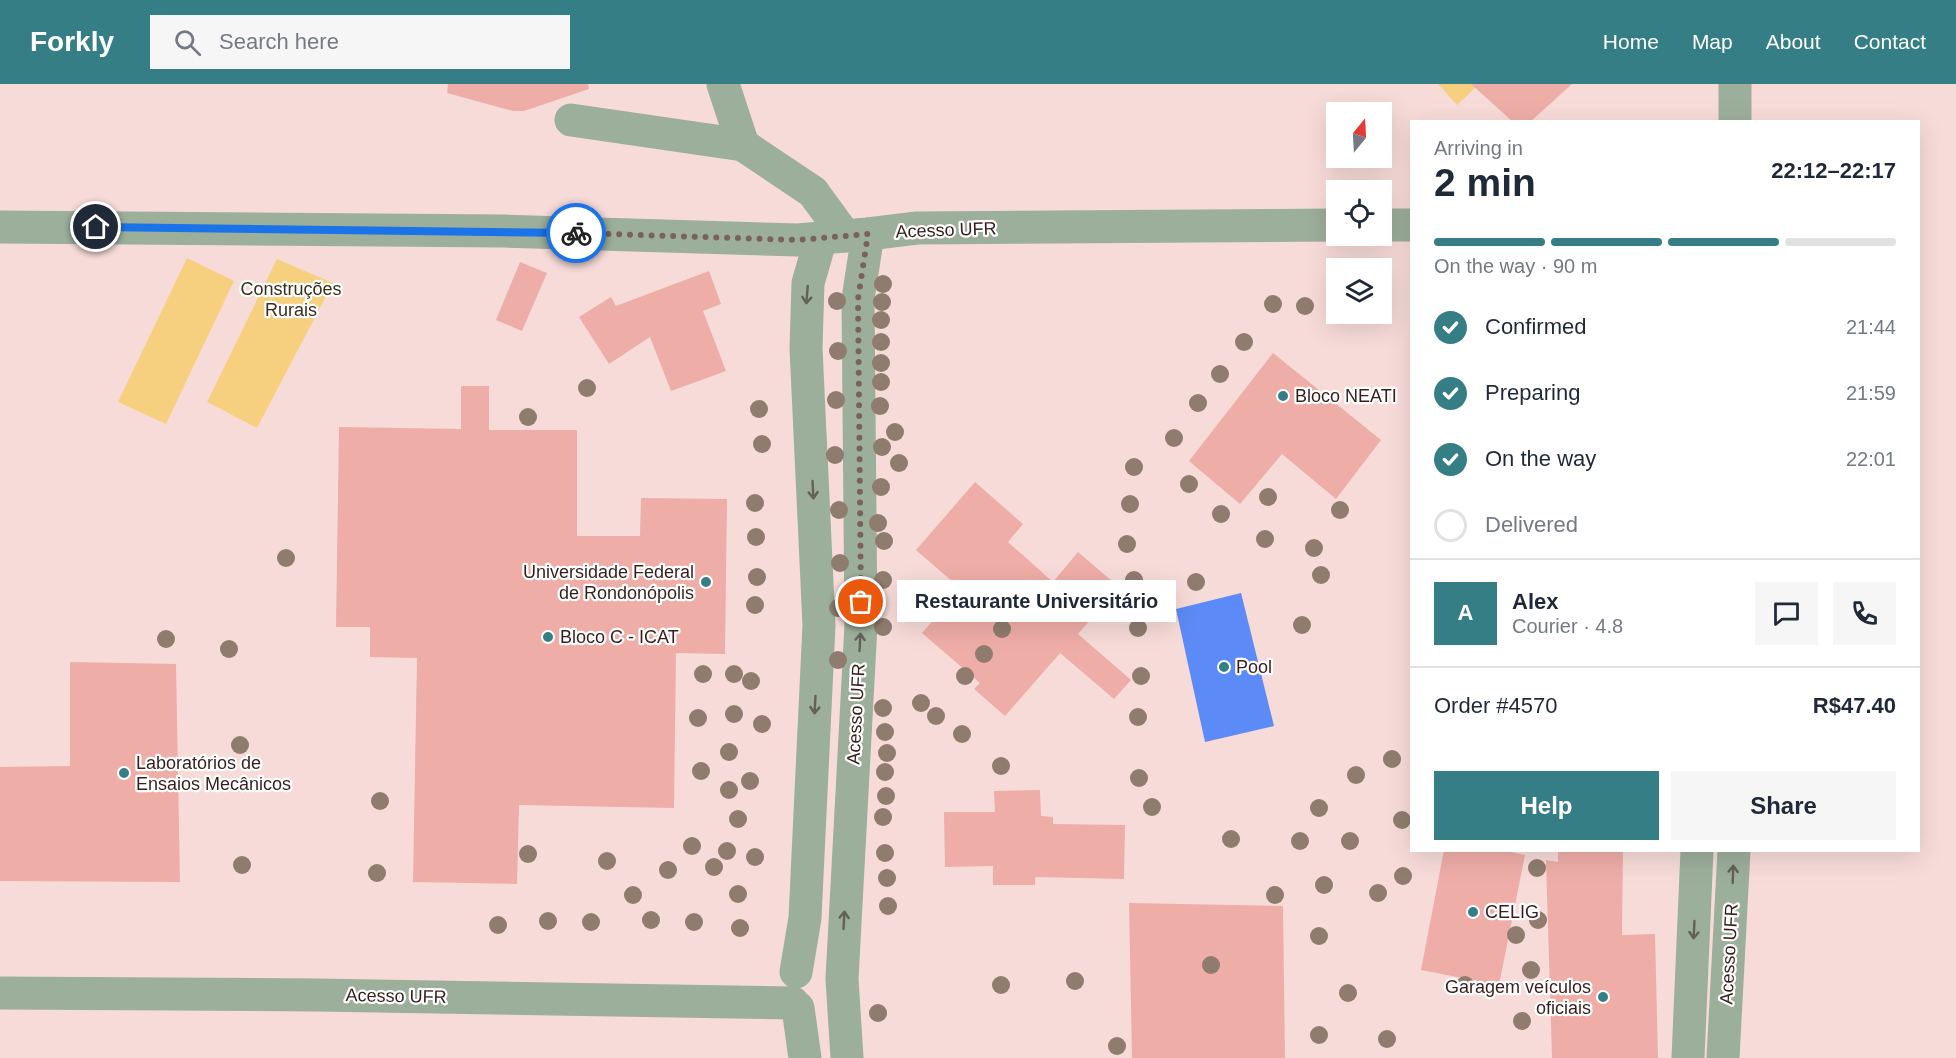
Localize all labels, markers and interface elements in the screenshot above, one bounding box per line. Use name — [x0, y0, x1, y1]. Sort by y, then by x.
search box — [150, 15, 570, 69]
text: Forkly — [30, 26, 114, 57]
icon: search — [171, 26, 204, 59]
text: Search here — [219, 29, 339, 54]
text: Home — [1603, 30, 1659, 53]
text: Map — [1692, 30, 1733, 53]
text: About — [1766, 30, 1821, 53]
text: Contact — [1854, 30, 1926, 53]
north arrow — [1326, 102, 1392, 168]
map controls — [1326, 102, 1392, 324]
text: Arriving in — [1434, 137, 1523, 159]
text: 22:12–22:17 — [1771, 158, 1896, 183]
text: 2 min — [1434, 161, 1536, 204]
button: locate — [1326, 180, 1392, 246]
pin — [70, 201, 121, 252]
courier — [546, 203, 606, 263]
icon: home — [79, 210, 112, 243]
icon: bike — [560, 217, 593, 250]
street label: Acesso UFR — [895, 218, 997, 242]
text: On the way · 90 m — [1434, 255, 1597, 277]
button: layers — [1326, 258, 1392, 324]
park label: Construções Rurais — [240, 279, 342, 320]
one-way arrow — [802, 284, 813, 304]
icon: check — [1434, 311, 1467, 344]
text: Confirmed — [1485, 314, 1586, 339]
text: 21:44 — [1846, 316, 1896, 338]
icon: check — [1434, 377, 1467, 410]
text: Preparing — [1485, 380, 1580, 405]
text: 21:59 — [1846, 382, 1896, 404]
place label: Bloco NEATI — [1295, 386, 1397, 406]
marker: Bloco NEATI — [1276, 389, 1290, 403]
icon: check — [1434, 443, 1467, 476]
text: On the way — [1485, 446, 1596, 471]
text: 22:01 — [1846, 448, 1896, 470]
one-way arrow — [807, 479, 818, 499]
text: Delivered — [1485, 512, 1578, 537]
place label: Universidade Federal de Rondonópolis — [523, 562, 694, 603]
marker: Universidade Federal de Rondonópolis — [699, 575, 713, 589]
pin — [835, 576, 886, 627]
callout: Restaurante Universitário — [897, 581, 1176, 623]
button: chat — [1755, 582, 1818, 645]
button: phone — [1833, 582, 1896, 645]
icon: bag — [844, 585, 877, 618]
text: Alex — [1512, 589, 1558, 614]
text: Restaurante Universitário — [915, 590, 1158, 612]
text: A — [1458, 600, 1473, 625]
text: Courier · 4.8 — [1512, 615, 1623, 637]
place label: Bloco C - ICAT — [560, 627, 679, 647]
marker: Bloco C - ICAT — [541, 630, 555, 644]
one-way arrow — [855, 632, 866, 652]
place label: Pool — [1236, 657, 1272, 677]
marker: Pool — [1217, 660, 1231, 674]
street label: Acesso UFR — [843, 663, 869, 765]
text: Order #4570 — [1434, 693, 1558, 718]
text: R$47.40 — [1813, 693, 1896, 718]
one-way arrow — [810, 695, 821, 715]
place label: Laboratórios de Ensaios Mecânicos — [136, 753, 291, 794]
marker: Laboratórios de Ensaios Mecânicos — [117, 766, 131, 780]
button: Help — [1434, 771, 1659, 840]
button: Share — [1671, 771, 1896, 840]
one-way arrow — [1727, 864, 1739, 884]
place label: CELIG — [1485, 902, 1539, 922]
street label: Acesso UFR — [1716, 903, 1742, 1005]
marker: CELIG — [1466, 905, 1480, 919]
one-way arrow — [838, 911, 849, 931]
one-way arrow — [1689, 919, 1700, 939]
place label: Garagem veículos oficiais — [1445, 977, 1591, 1018]
street label: Acesso UFR — [345, 985, 447, 1007]
marker: Garagem veículos oficiais — [1596, 990, 1610, 1004]

